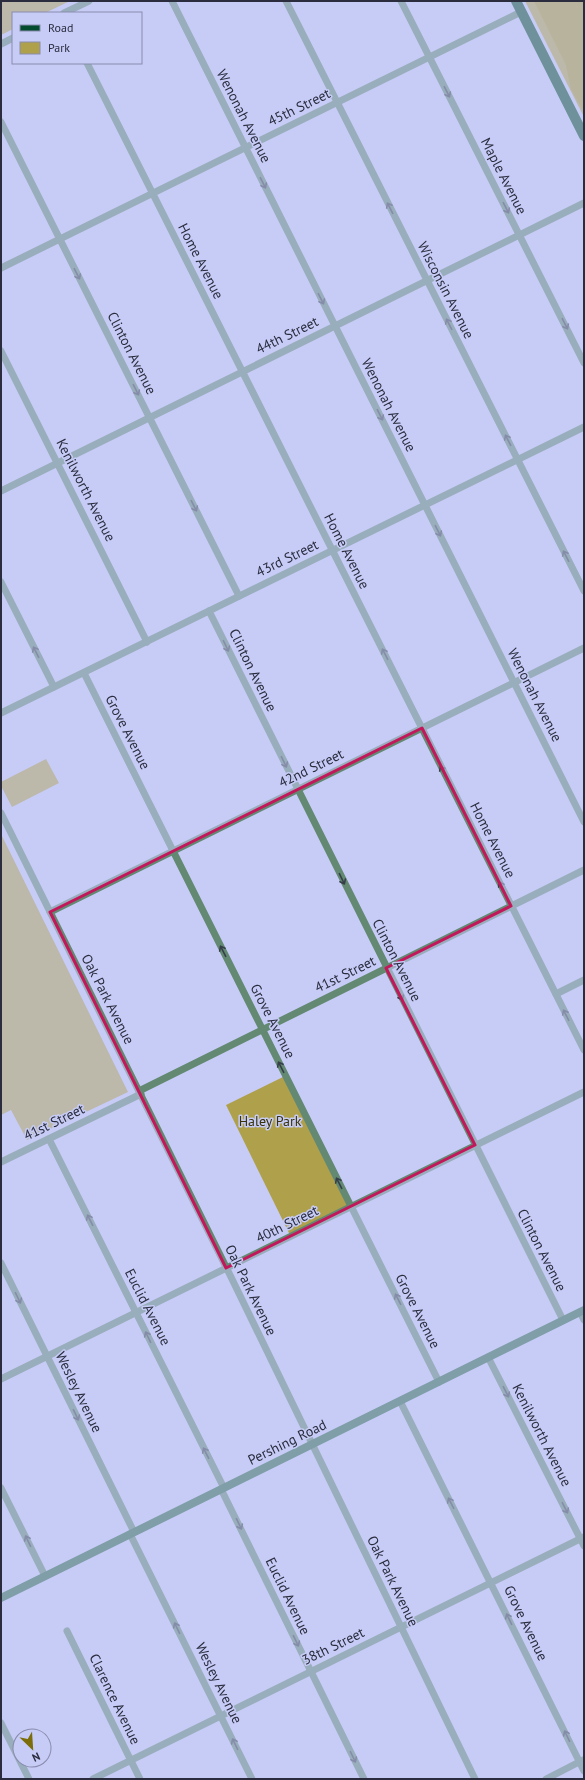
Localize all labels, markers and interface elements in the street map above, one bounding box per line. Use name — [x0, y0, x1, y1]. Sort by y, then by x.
legend — [12, 12, 142, 64]
text: Road — [48, 20, 73, 35]
text: Park — [48, 40, 70, 55]
street label: Wenonah Avenue — [213, 66, 275, 166]
street label: 45th Street — [265, 84, 333, 130]
one-way arrow — [444, 86, 451, 98]
street label: Maple Avenue — [477, 135, 531, 217]
one-way arrow — [260, 176, 267, 188]
one-way arrow — [503, 202, 510, 214]
one-way arrow — [386, 203, 394, 215]
street label: Home Avenue — [174, 220, 228, 302]
street label: Wisconsin Avenue — [414, 238, 478, 342]
one-way arrow — [74, 267, 81, 279]
one-way arrow — [318, 292, 325, 304]
street label: Clinton Avenue — [103, 309, 161, 397]
street label: 44th Street — [253, 312, 321, 358]
one-way arrow — [561, 318, 569, 330]
one-way arrow — [445, 319, 452, 331]
street label: Wenonah Avenue — [358, 355, 420, 455]
one-way arrow — [132, 384, 140, 396]
one-way arrow — [376, 409, 384, 421]
one-way arrow — [504, 435, 511, 447]
street label: Kenilworth Avenue — [52, 436, 120, 544]
one-way arrow — [191, 500, 198, 512]
street label: Home Avenue — [320, 510, 374, 592]
one-way arrow — [435, 525, 442, 537]
street label: 43rd Street — [253, 535, 321, 581]
one-way arrow — [562, 551, 570, 563]
street label: Clinton Avenue — [225, 625, 281, 715]
one-way arrow — [223, 640, 230, 652]
street label: Wenonah Avenue — [504, 645, 566, 745]
one-way arrow — [32, 647, 40, 659]
one-way arrow — [381, 649, 388, 661]
street label: Grove Avenue — [102, 692, 154, 772]
street label: 42nd Street — [276, 744, 347, 791]
one-way arrow — [281, 756, 288, 768]
one-way arrow — [439, 765, 446, 777]
street label: Home Avenue — [466, 799, 520, 881]
one-way arrow — [339, 872, 346, 884]
one-way arrow — [498, 881, 505, 893]
street label: Clinton Avenue — [368, 916, 426, 1004]
one-way arrow — [219, 945, 226, 957]
street label: Oak Park Avenue — [78, 951, 138, 1047]
street label: 41st Street — [312, 951, 379, 996]
street label: Grove Avenue — [247, 981, 299, 1061]
one-way arrow — [397, 989, 404, 1001]
one-way arrow — [562, 1009, 570, 1021]
one-way arrow — [277, 1061, 284, 1073]
street label: 41st Street — [21, 1099, 88, 1144]
park label: Haley Park — [239, 1112, 302, 1130]
one-way arrow — [335, 1177, 342, 1189]
street label: 40th Street — [253, 1201, 321, 1247]
street label: Clinton Avenue — [513, 1206, 571, 1294]
one-way arrow — [86, 1215, 93, 1227]
street label: Oak Park Avenue — [221, 1242, 281, 1338]
street label: Euclid Avenue — [121, 1266, 175, 1348]
street label: Grove Avenue — [392, 1271, 444, 1351]
one-way arrow — [15, 1292, 22, 1304]
one-way arrow — [393, 1294, 401, 1306]
one-way arrow — [144, 1331, 152, 1343]
street label: Wesley Avenue — [52, 1349, 106, 1435]
street label: Kenilworth Avenue — [508, 1381, 576, 1489]
one-way arrow — [503, 1386, 510, 1398]
one-way arrow — [73, 1409, 80, 1421]
street label: Pershing Road — [245, 1415, 329, 1469]
one-way arrow — [202, 1447, 209, 1459]
one-way arrow — [447, 1497, 454, 1509]
one-way arrow — [562, 1501, 569, 1513]
one-way arrow — [236, 1518, 243, 1530]
street label: Oak Park Avenue — [363, 1533, 423, 1629]
one-way arrow — [23, 1536, 31, 1548]
street label: Euclid Avenue — [262, 1554, 314, 1638]
street label: Grove Avenue — [500, 1582, 552, 1664]
one-way arrow — [505, 1614, 512, 1626]
one-way arrow — [173, 1622, 180, 1634]
street label: 38th Street — [299, 1623, 367, 1669]
one-way arrow — [293, 1634, 300, 1646]
street label: Wesley Avenue — [192, 1640, 246, 1726]
street label: Clarence Avenue — [85, 1651, 145, 1747]
north arrow — [12, 1728, 52, 1768]
one-way arrow — [563, 1730, 570, 1742]
one-way arrow — [231, 1738, 238, 1750]
text: N — [30, 1749, 42, 1765]
one-way arrow — [350, 1751, 357, 1763]

